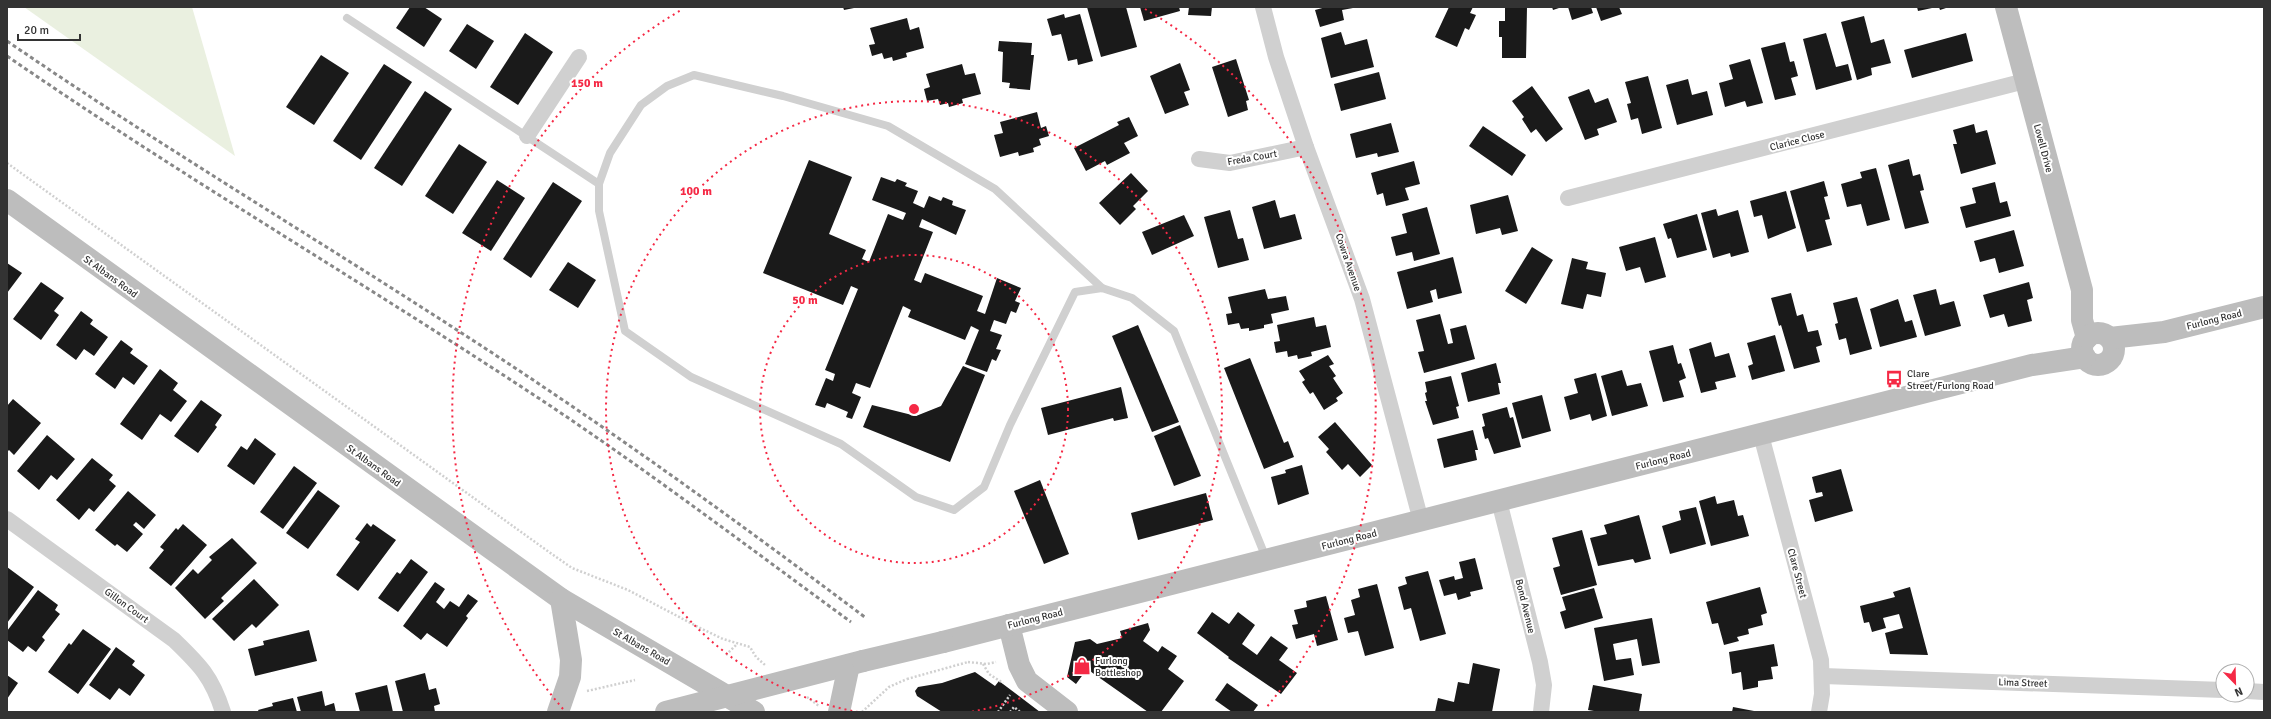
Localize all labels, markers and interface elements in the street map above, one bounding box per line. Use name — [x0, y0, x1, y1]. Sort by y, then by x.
scale bar — [18, 16, 80, 42]
text: 20 m — [24, 23, 49, 38]
text: 150 m — [571, 76, 603, 91]
street label: Lovell Drive — [2031, 123, 2055, 174]
street label: Clarice Close — [1769, 128, 1826, 154]
street label: Freda Court — [1226, 148, 1278, 168]
text: 100 m — [680, 184, 712, 199]
street label: Cowra Avenue — [1333, 232, 1364, 293]
street label: St Albans Road — [81, 253, 140, 300]
text: 50 m — [792, 293, 818, 308]
street label: Furlong Road — [2185, 307, 2243, 333]
place label: Clare Street/Furlong Road — [1907, 368, 1994, 392]
bus stop icon: Clare Street/Furlong Road — [1884, 369, 1904, 389]
centre of rings — [907, 402, 921, 416]
street label: St Albans Road — [344, 442, 403, 489]
street label: Furlong Road — [1634, 447, 1692, 473]
street label: Furlong Road — [1320, 527, 1378, 553]
street label: Clare Street — [1785, 547, 1810, 600]
street label: Bond Avenue — [1512, 578, 1538, 635]
street label: Gillon Court — [102, 586, 151, 626]
street label: Furlong Road — [1006, 606, 1064, 632]
street label: St Albans Road — [611, 626, 672, 668]
place label: Furlong Bottleshop — [1095, 655, 1141, 679]
shop icon: Furlong Bottleshop — [1072, 656, 1092, 676]
north arrow — [2215, 663, 2255, 703]
street label: Lima Street — [1998, 676, 2048, 690]
text: N — [2233, 684, 2245, 699]

